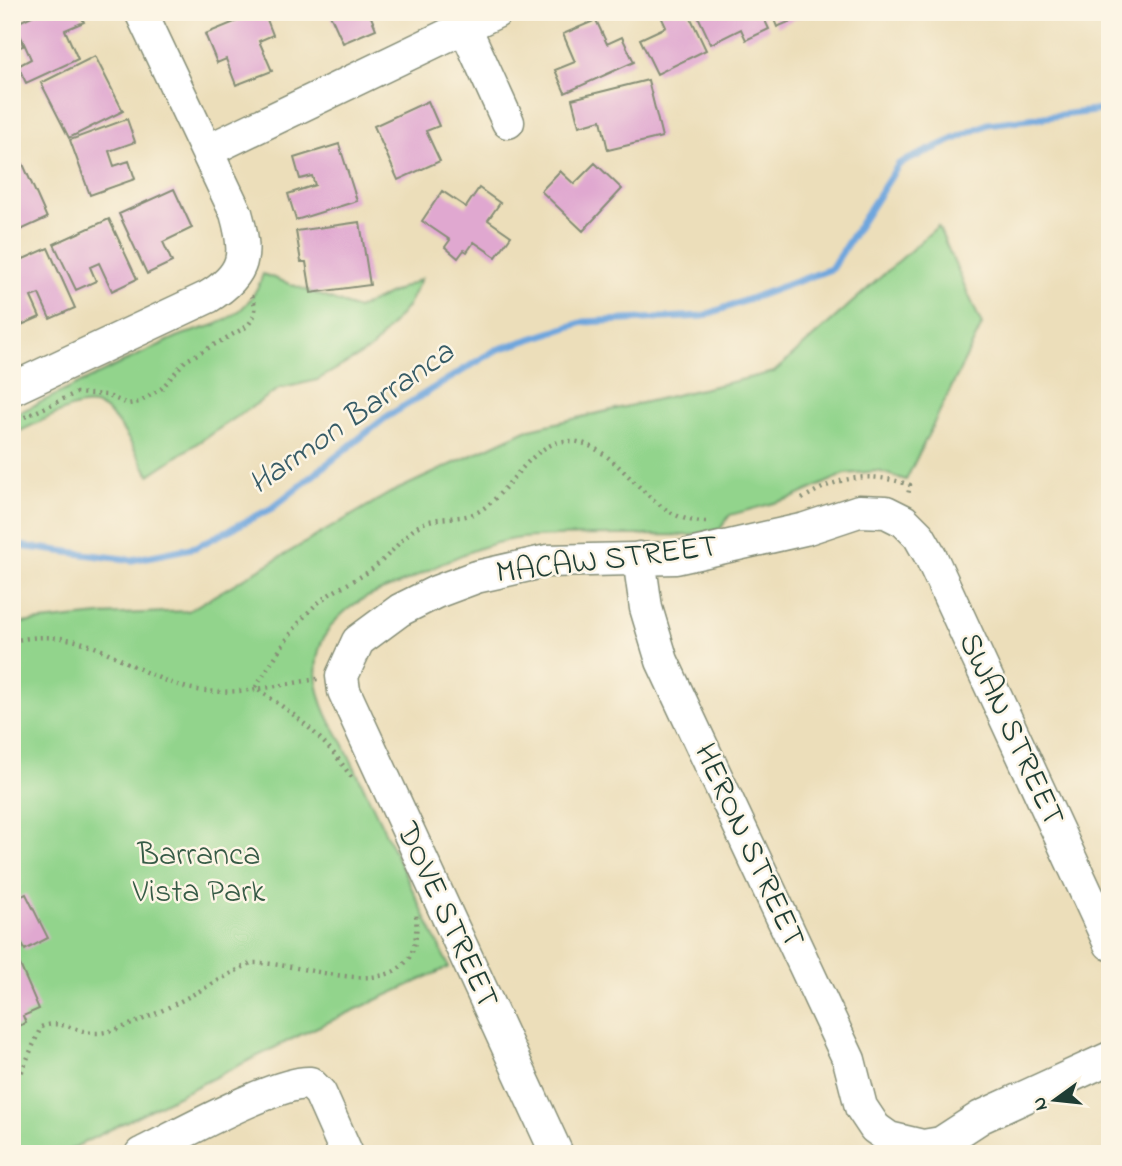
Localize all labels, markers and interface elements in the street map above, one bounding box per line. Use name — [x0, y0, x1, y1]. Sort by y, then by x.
water label: Harmon Barranca — [239, 329, 466, 508]
street label: MACAW STREET — [494, 524, 720, 598]
street label: SWAN STREET — [945, 626, 1075, 834]
street label: HERON STREET — [680, 736, 816, 956]
street label: DOVE STREET — [382, 814, 510, 1017]
park label: Barranca Vista Park — [132, 833, 266, 917]
north arrow — [1020, 1064, 1090, 1134]
text: N — [1026, 1094, 1056, 1113]

